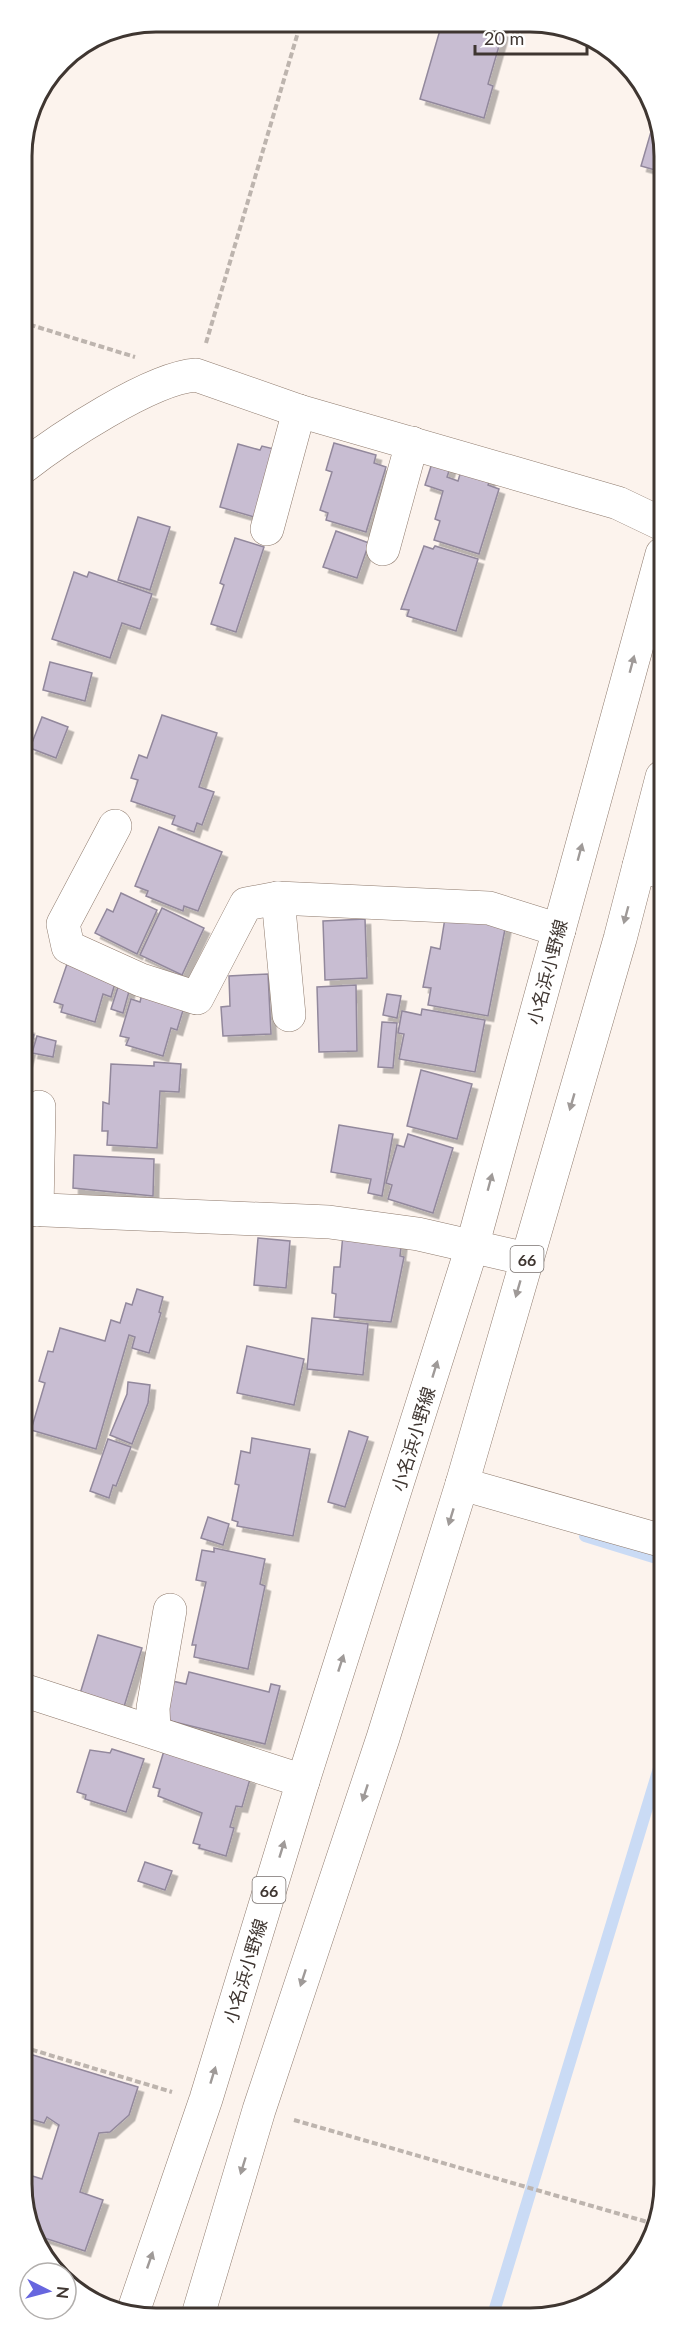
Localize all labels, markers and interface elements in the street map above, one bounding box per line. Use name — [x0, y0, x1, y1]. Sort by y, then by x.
scale bar — [475, 18, 588, 56]
text: 20 m — [484, 27, 524, 49]
one-way arrow — [628, 655, 637, 673]
one-way arrow — [576, 843, 585, 861]
one-way arrow — [621, 906, 630, 924]
street label: 小名浜小野線 — [522, 917, 572, 1027]
one-way arrow — [567, 1093, 576, 1111]
one-way arrow — [486, 1173, 495, 1191]
road number: 66 — [510, 1246, 544, 1272]
one-way arrow — [513, 1280, 522, 1298]
one-way arrow — [431, 1360, 440, 1378]
street label: 小名浜小野線 — [387, 1384, 439, 1494]
one-way arrow — [446, 1508, 455, 1526]
one-way arrow — [337, 1654, 346, 1672]
one-way arrow — [359, 1784, 369, 1802]
one-way arrow — [278, 1840, 287, 1858]
road number: 66 — [252, 1877, 286, 1903]
street label: 小名浜小野線 — [219, 1916, 271, 2026]
one-way arrow — [298, 1969, 307, 1987]
one-way arrow — [209, 2066, 218, 2084]
one-way arrow — [238, 2157, 247, 2175]
one-way arrow — [146, 2251, 156, 2269]
north arrow — [18, 2261, 78, 2321]
text: N — [53, 2285, 74, 2300]

